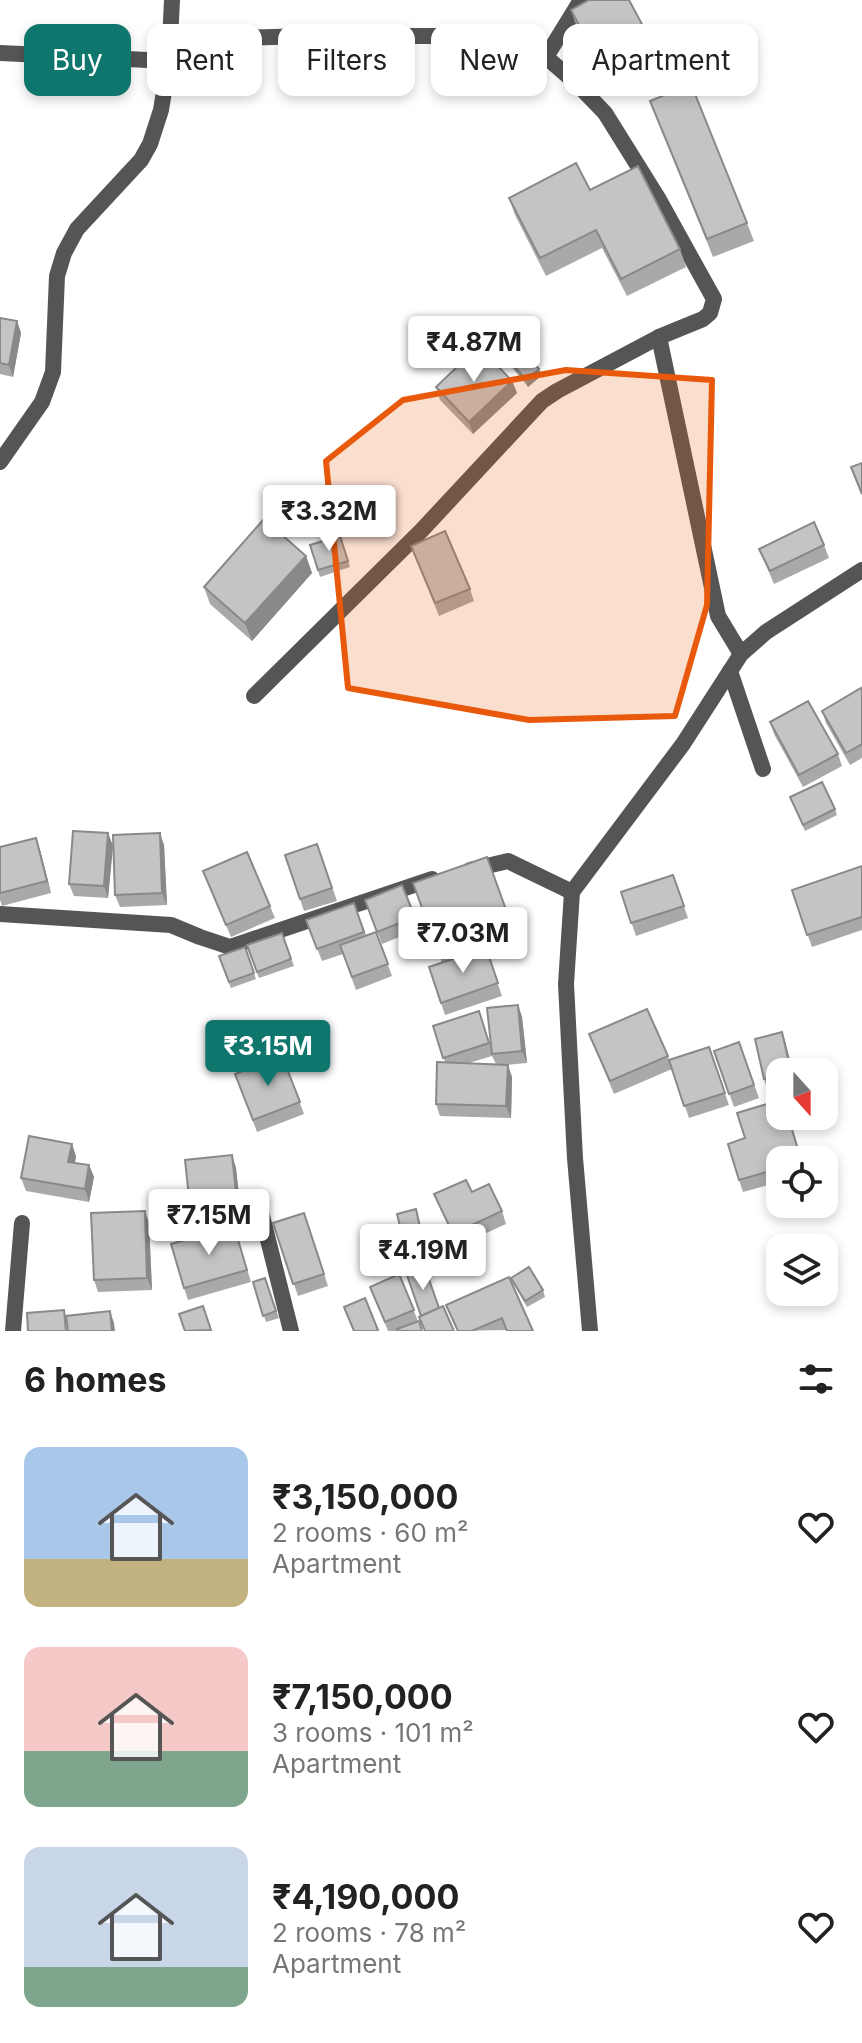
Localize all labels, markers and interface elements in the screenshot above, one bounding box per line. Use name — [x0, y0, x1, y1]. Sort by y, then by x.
chip: Buy — [24, 24, 131, 96]
chip: Rent — [147, 24, 262, 96]
chip: Filters — [278, 24, 415, 96]
chip: New — [431, 24, 547, 96]
chip: Apartment — [563, 24, 758, 96]
pin: ₹4.87M — [409, 316, 539, 384]
text: ₹4.87M — [426, 326, 522, 357]
pin: ₹3.32M — [264, 485, 394, 553]
text: ₹3.32M — [281, 495, 377, 526]
pin: ₹7.03M — [398, 907, 528, 975]
text: ₹7.03M — [416, 917, 510, 948]
pin: ₹3.15M — [203, 1020, 333, 1088]
text: ₹3.15M — [223, 1030, 313, 1061]
north arrow — [766, 1058, 838, 1130]
map controls — [766, 1058, 838, 1306]
button: locate — [766, 1146, 838, 1218]
pin: ₹7.15M — [144, 1189, 274, 1257]
text: ₹7.15M — [166, 1199, 252, 1230]
pin: ₹4.19M — [358, 1224, 488, 1292]
text: ₹4.19M — [378, 1234, 468, 1265]
button: layers — [766, 1234, 838, 1306]
icon: filters — [794, 1357, 838, 1401]
text: 6 homes — [24, 1359, 166, 1400]
text: ₹3,150,000 — [272, 1476, 458, 1517]
icon: home — [88, 1479, 184, 1575]
icon: heart — [794, 1505, 838, 1549]
text: 2 rooms · 60 m² — [272, 1517, 468, 1548]
text: Apartment — [272, 1548, 401, 1579]
text: ₹7,150,000 — [272, 1676, 453, 1717]
icon: home — [88, 1679, 184, 1775]
icon: heart — [794, 1705, 838, 1749]
text: 3 rooms · 101 m² — [272, 1717, 474, 1748]
text: Apartment — [272, 1748, 401, 1779]
text: ₹4,190,000 — [272, 1876, 459, 1917]
icon: home — [88, 1879, 184, 1975]
icon: heart — [794, 1905, 838, 1949]
text: 2 rooms · 78 m² — [272, 1917, 466, 1948]
text: Apartment — [272, 1948, 401, 1979]

